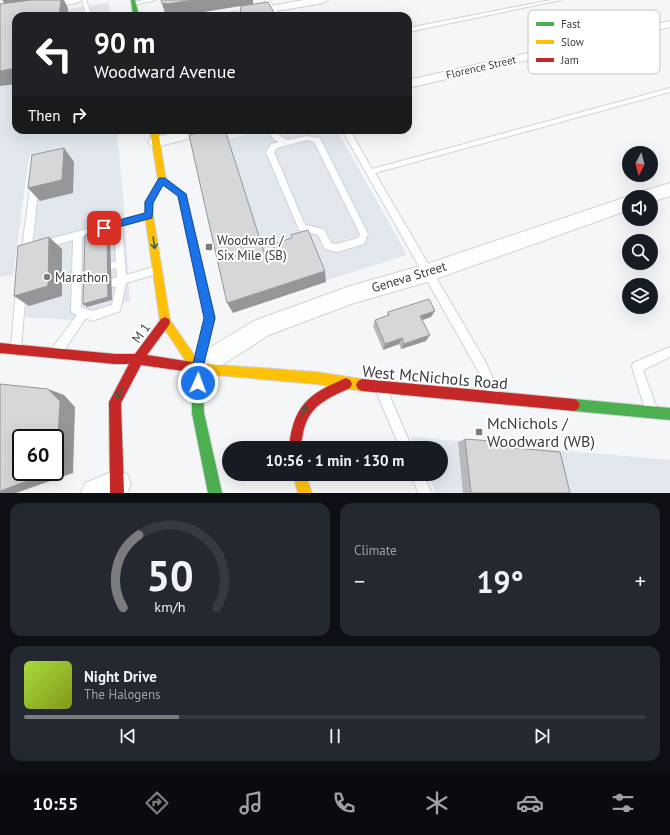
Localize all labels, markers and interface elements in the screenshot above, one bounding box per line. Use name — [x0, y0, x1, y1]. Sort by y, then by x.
legend — [528, 10, 660, 74]
text: Fast — [561, 17, 581, 31]
text: 90 m — [94, 24, 155, 61]
icon: left — [28, 28, 80, 80]
text: Slow — [561, 35, 584, 49]
street label: Florence Street — [445, 52, 518, 82]
text: Jam — [560, 53, 579, 67]
text: Woodward Avenue — [94, 60, 236, 83]
icon: right — [68, 104, 90, 126]
text: Then — [28, 106, 60, 125]
north arrow — [622, 146, 658, 182]
map controls — [622, 146, 658, 314]
button: sound — [622, 190, 658, 226]
pin — [87, 211, 121, 245]
icon: arrive — [93, 217, 115, 239]
place label: Woodward / Six Mile (SB) — [217, 232, 287, 264]
button: search — [622, 234, 658, 270]
one-way arrow — [150, 236, 158, 249]
marker: Woodward / Six Mile (SB) — [204, 242, 214, 252]
street label: Geneva Street — [370, 257, 449, 296]
place label: Marathon — [55, 269, 108, 286]
marker: Marathon — [42, 272, 52, 282]
button: layers — [622, 278, 658, 314]
street label: M 1 — [128, 320, 154, 346]
street label: West McNichols Road — [361, 361, 509, 393]
position arrow — [177, 362, 219, 404]
one-way arrow — [115, 387, 123, 399]
one-way arrow — [301, 405, 309, 417]
place label: McNichols / Woodward (WB) — [487, 413, 595, 451]
marker: McNichols / Woodward (WB) — [474, 427, 484, 437]
speed limit sign: 60 — [12, 429, 64, 481]
text: 10:56 · 1 min · 130 m — [266, 451, 404, 470]
text: Climate — [354, 542, 397, 559]
text: 50 — [146, 548, 194, 601]
text: 19° — [476, 562, 524, 601]
text: − — [354, 567, 365, 595]
text: + — [635, 567, 646, 595]
text: km/h — [154, 596, 186, 615]
text: Night Drive — [84, 667, 157, 686]
text: The Halogens — [84, 686, 161, 703]
icon: previous — [117, 725, 139, 747]
icon: pause — [324, 725, 346, 747]
icon: next — [531, 725, 553, 747]
icon: directions — [143, 789, 171, 817]
icon: music — [237, 789, 265, 817]
icon: phone — [330, 789, 358, 817]
icon: climate — [423, 789, 451, 817]
icon: car — [516, 789, 544, 817]
icon: filters — [609, 789, 637, 817]
text: 10:55 — [33, 792, 78, 815]

